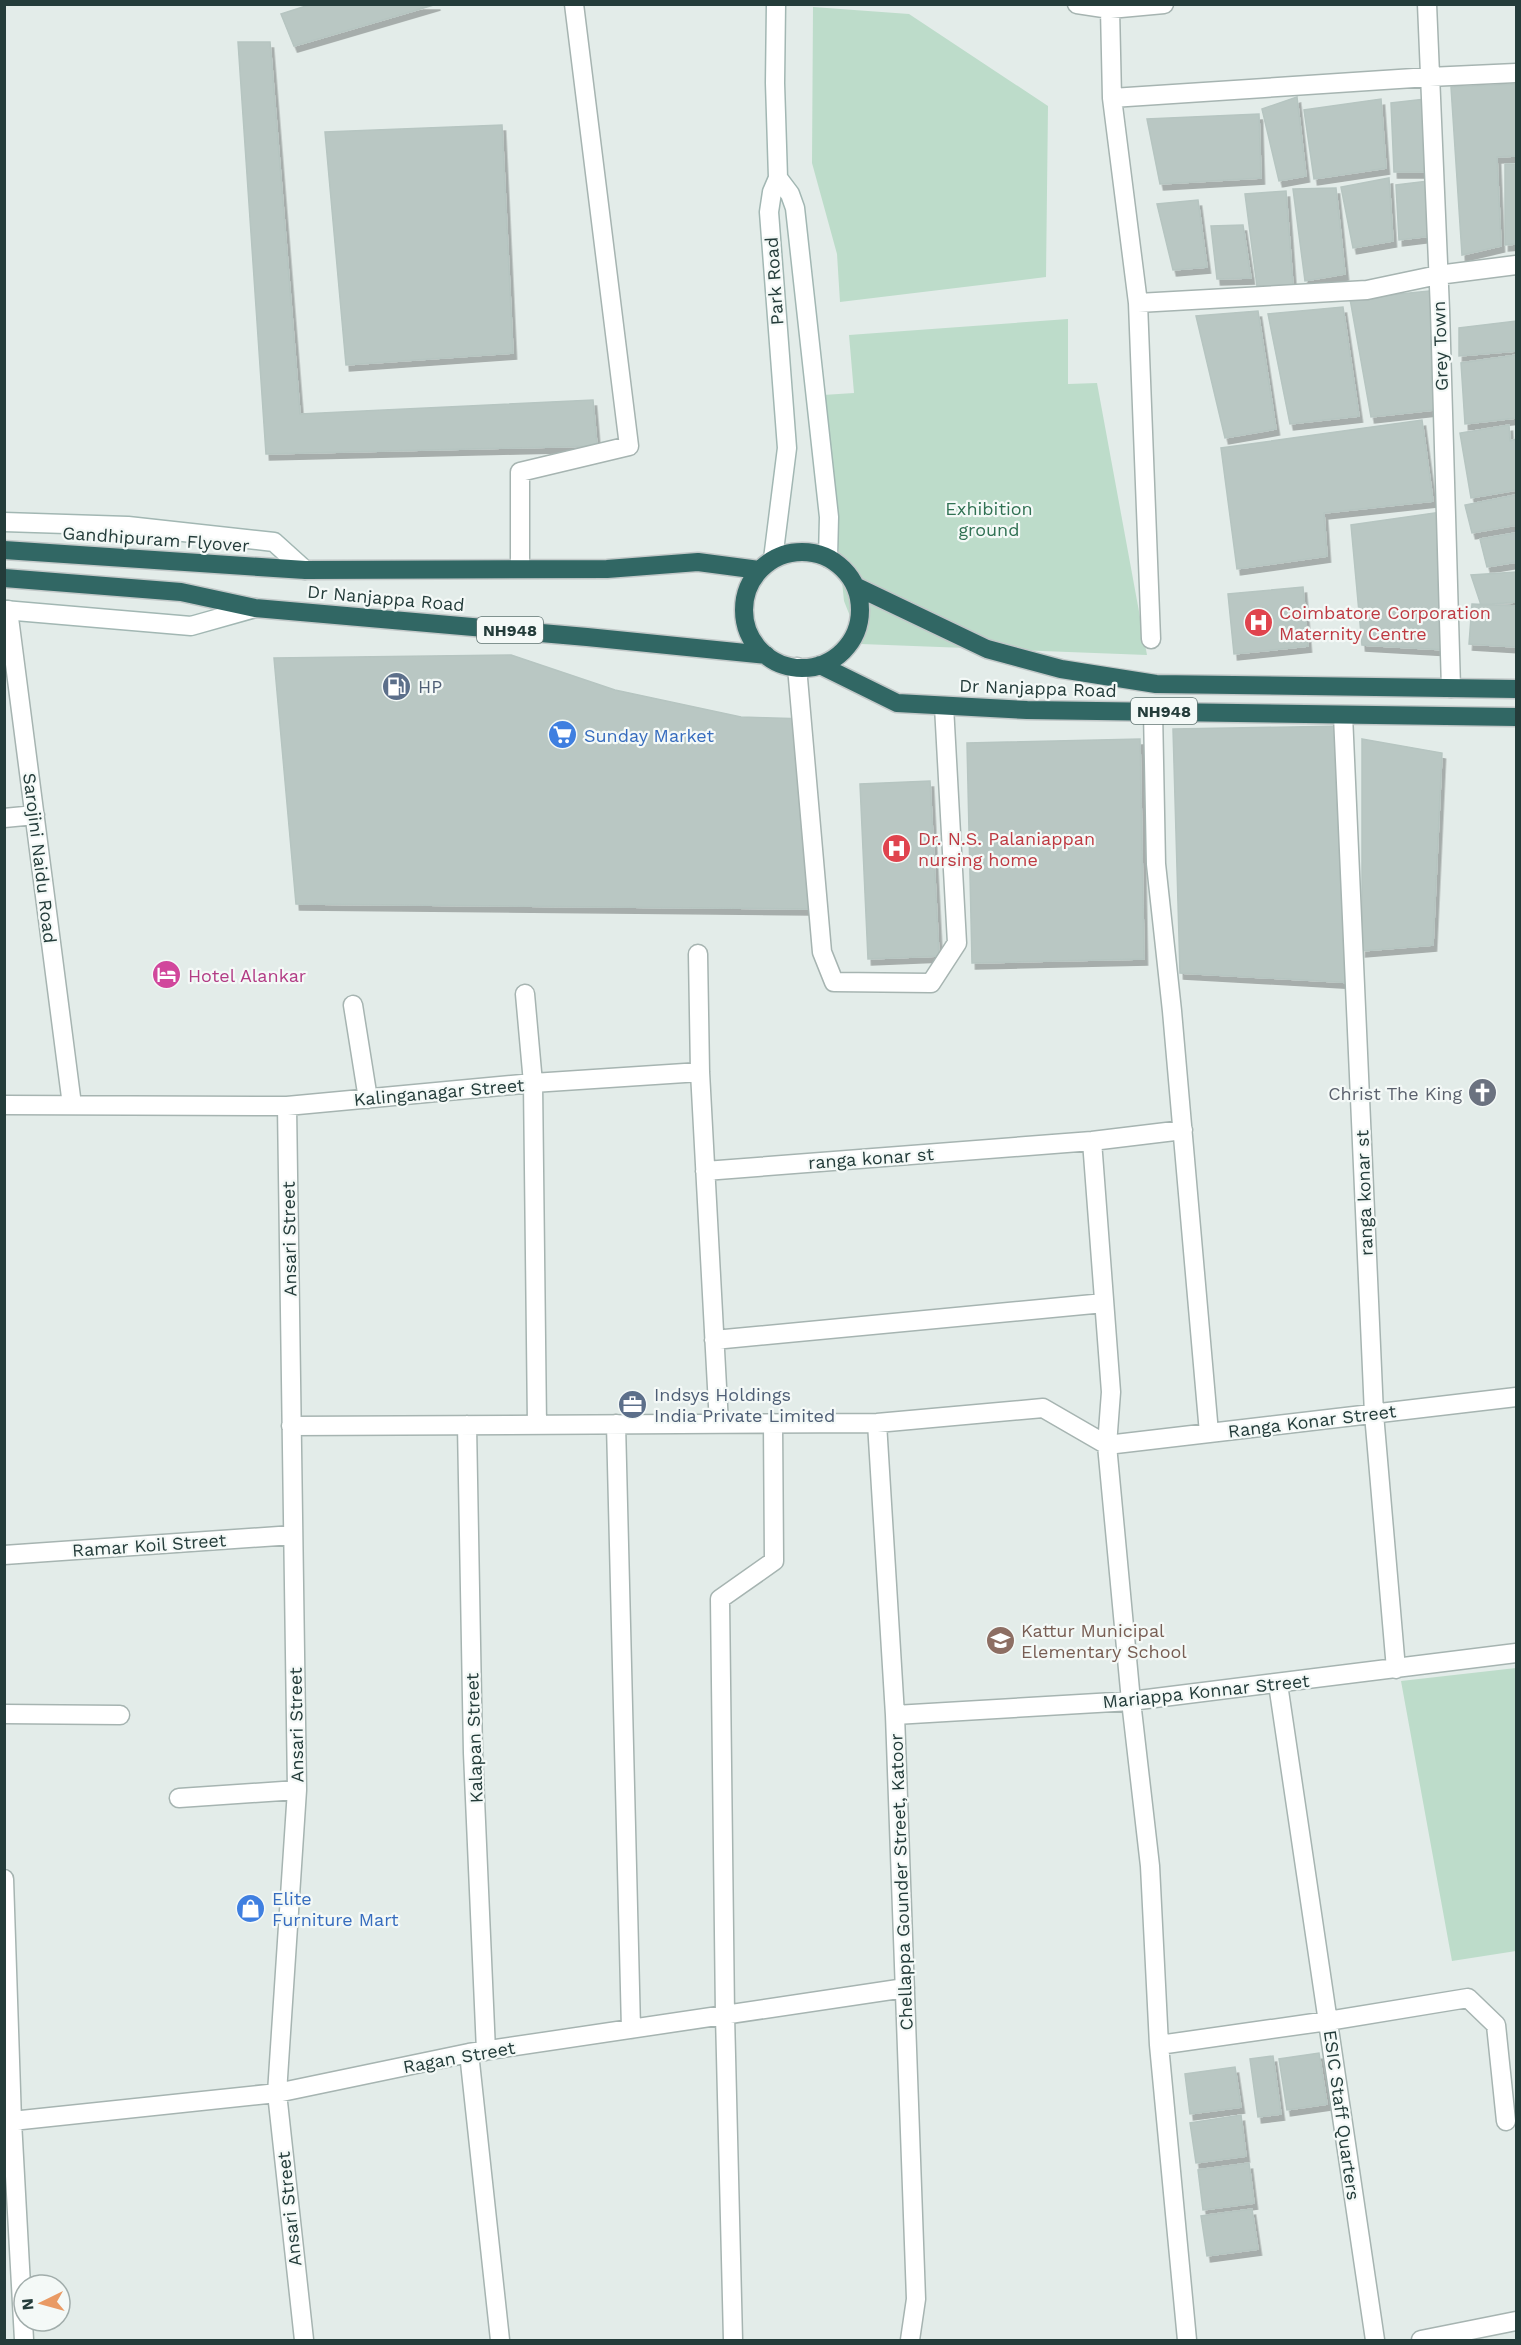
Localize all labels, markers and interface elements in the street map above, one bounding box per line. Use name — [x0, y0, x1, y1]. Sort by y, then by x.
street label: Park Road — [760, 236, 788, 326]
street label: Grey Town — [1428, 301, 1452, 391]
park label: Exhibition ground — [945, 498, 1033, 540]
street label: Gandhipuram Flyover — [62, 522, 250, 556]
street label: Dr Nanjappa Road — [306, 581, 466, 615]
place label: Coimbatore Corporation Maternity Centre — [1279, 602, 1491, 644]
hospital icon: Coimbatore Corporation Maternity Centre — [1242, 606, 1274, 638]
road number: NH948 — [477, 617, 543, 643]
fuel station icon: HP — [381, 670, 413, 702]
street label: Dr Nanjappa Road — [959, 675, 1117, 701]
place label: HP — [418, 676, 442, 697]
road number: NH948 — [1131, 698, 1197, 724]
supermarket icon: Sunday Market — [547, 719, 579, 751]
place label: Sunday Market — [584, 725, 714, 746]
street label: Sarojini Naidu Road — [19, 772, 61, 944]
place label: Dr. N.S. Palaniappan nursing home — [918, 828, 1095, 870]
hospital icon: Dr. N.S. Palaniappan nursing home — [881, 832, 913, 864]
hotel icon: Hotel Alankar — [151, 959, 183, 991]
place label: Hotel Alankar — [188, 965, 306, 986]
street label: Kalinganagar Street — [353, 1074, 526, 1110]
church icon: Christ The King — [1467, 1077, 1499, 1109]
place label: Christ The King — [1328, 1083, 1462, 1104]
street label: ranga konar st — [1351, 1129, 1377, 1256]
street label: ranga konar st — [807, 1143, 935, 1173]
street label: Ansari Street — [277, 1181, 301, 1297]
place label: Indsys Holdings India Private Limited — [654, 1384, 835, 1426]
office icon: Indsys Holdings India Private Limited — [617, 1388, 649, 1420]
street label: Ranga Konar Street — [1227, 1400, 1398, 1442]
street label: Ramar Koil Street — [71, 1529, 227, 1561]
place label: Kattur Municipal Elementary School — [1021, 1620, 1187, 1662]
school or university icon: Kattur Municipal Elementary School — [984, 1624, 1016, 1656]
street label: Ansari Street — [284, 1667, 308, 1783]
street label: Mariappa Konnar Street — [1102, 1670, 1311, 1712]
street label: Kalapan Street — [461, 1672, 487, 1804]
street label: Chellappa Gounder Street, Katoor — [885, 1733, 917, 2031]
place label: Elite Furniture Mart — [272, 1888, 399, 1930]
shop icon: Elite Furniture Mart — [235, 1892, 267, 1924]
street label: ESIC Staff Quarters — [1320, 2029, 1364, 2201]
street label: Ragan Street — [401, 2037, 517, 2077]
street label: Ansari Street — [272, 2150, 305, 2267]
north arrow — [12, 2273, 72, 2333]
text: N — [18, 2298, 38, 2311]

